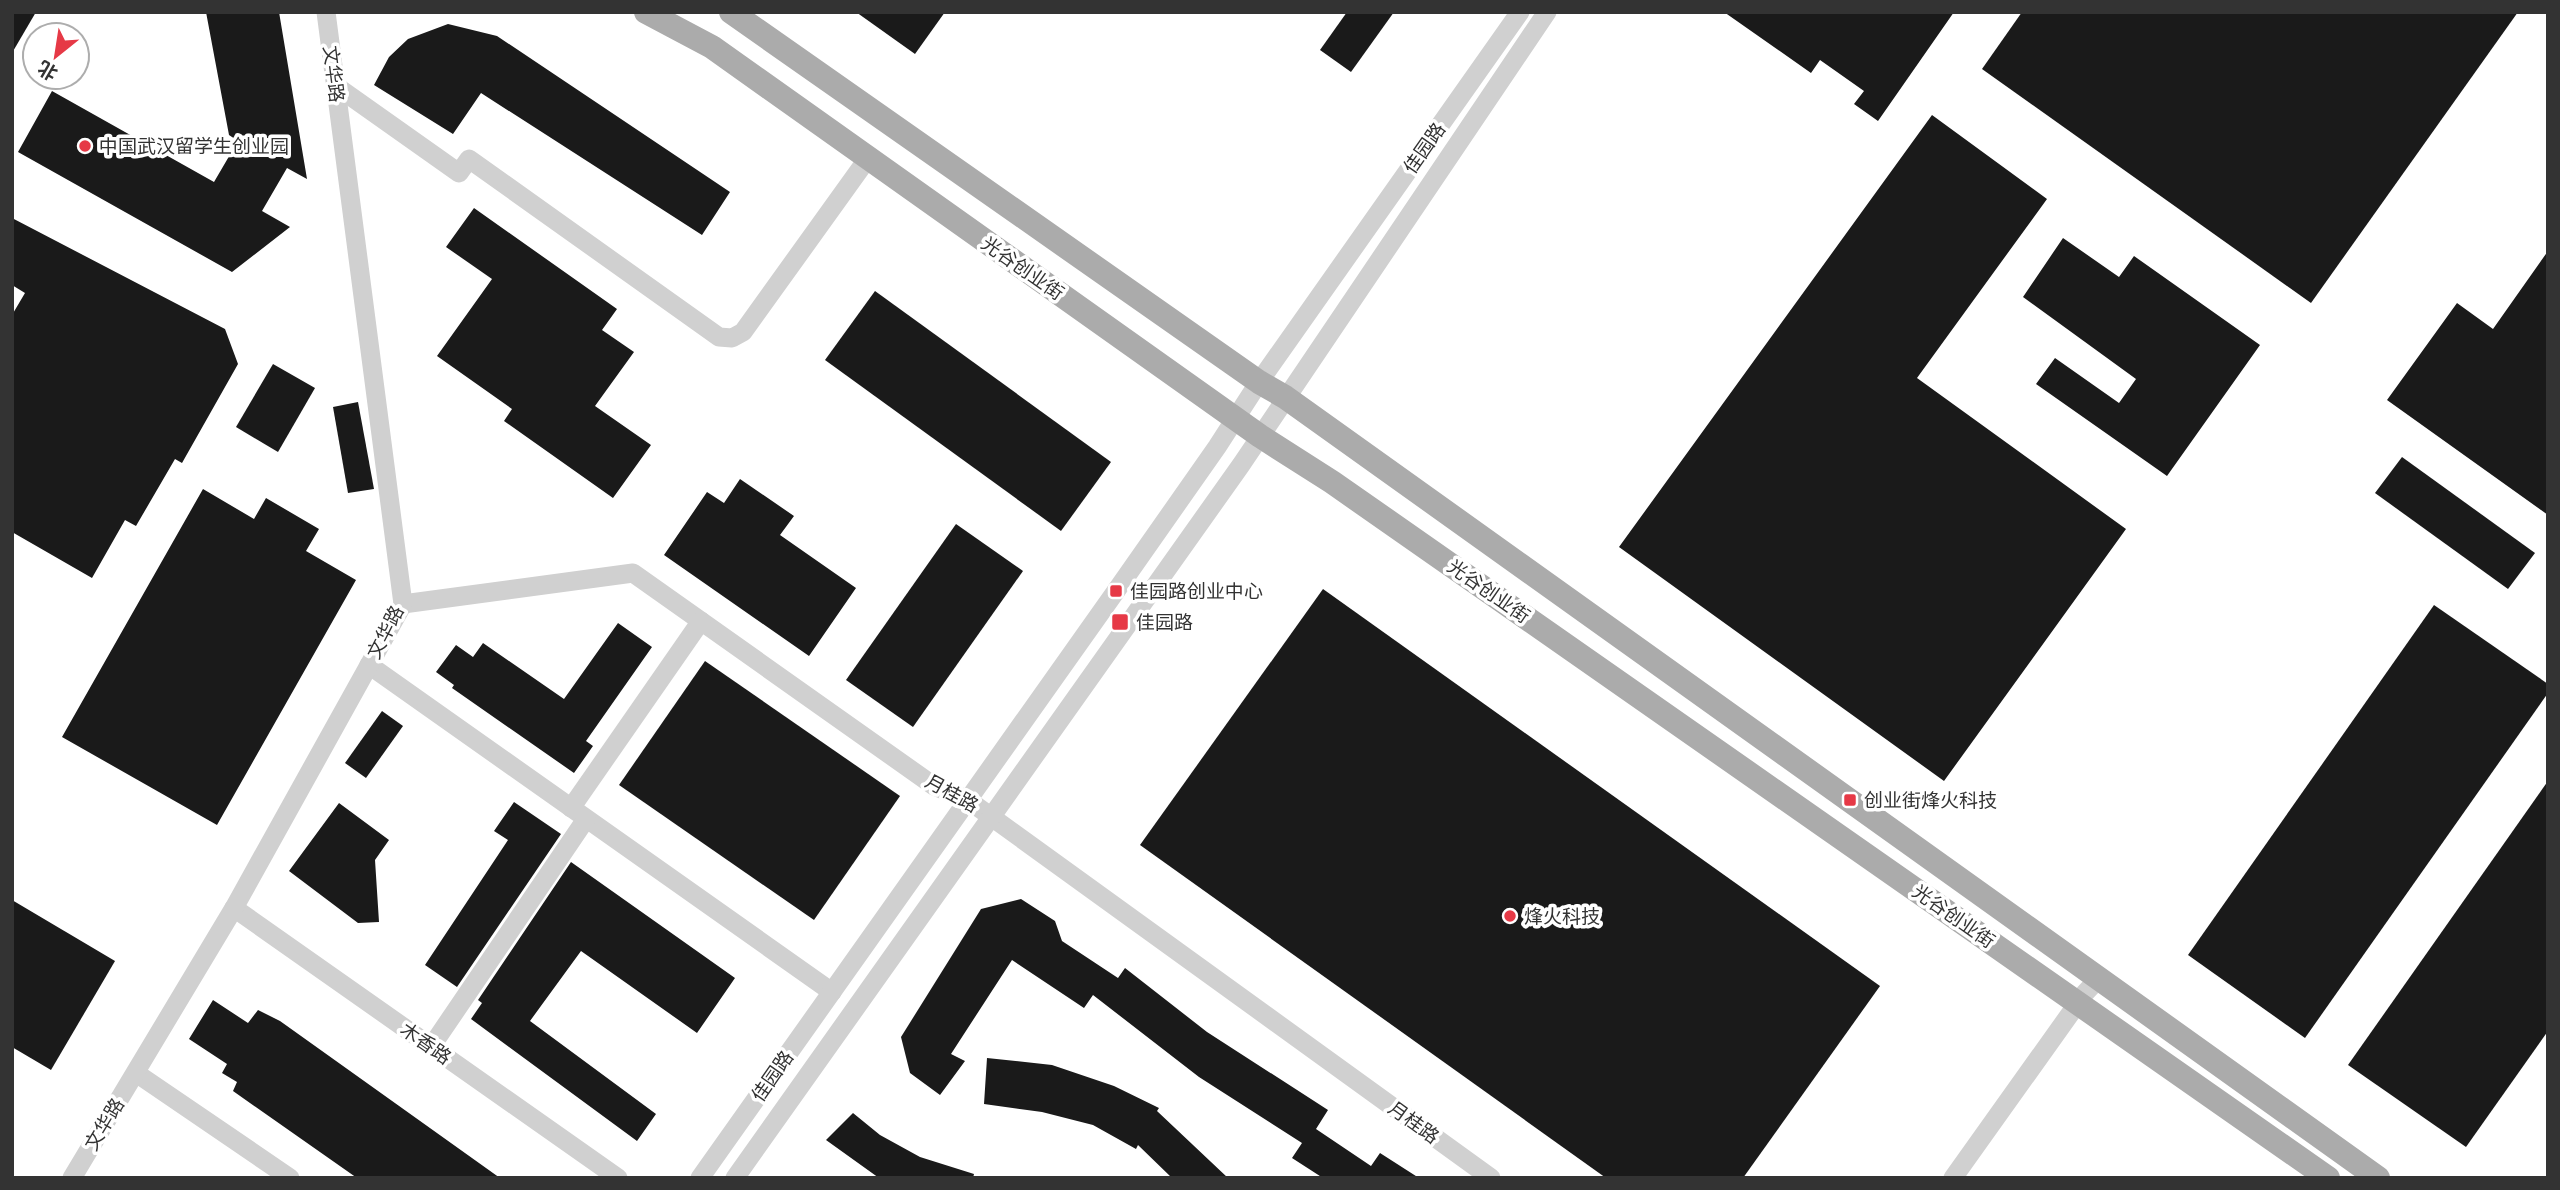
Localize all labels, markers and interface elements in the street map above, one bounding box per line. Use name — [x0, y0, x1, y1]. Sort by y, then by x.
north arrow — [21, 21, 91, 91]
street label: 文华路 — [319, 44, 348, 104]
text: 北 — [34, 56, 62, 85]
street label: 佳园路 — [1399, 118, 1450, 178]
place label: 中国武汉留学生创业园 — [99, 135, 289, 158]
marker: 中国武汉留学生创业园 — [77, 138, 93, 154]
street label: 光谷创业街 — [977, 232, 1068, 305]
street label: 光谷创业街 — [1443, 555, 1534, 628]
place label: 佳园路创业中心 — [1130, 580, 1263, 603]
marker: 佳园路创业中心 — [1108, 583, 1124, 599]
street label: 文华路 — [362, 602, 409, 663]
place label: 佳园路 — [1136, 611, 1193, 634]
marker: 佳园路 — [1110, 612, 1130, 632]
street label: 月桂路 — [921, 770, 982, 817]
place label: 创业街烽火科技 — [1864, 789, 1997, 812]
marker: 创业街烽火科技 — [1842, 792, 1858, 808]
street label: 光谷创业街 — [1908, 880, 1999, 953]
place label: 烽火科技 — [1524, 905, 1600, 928]
marker: 烽火科技 — [1502, 908, 1518, 924]
street label: 木香路 — [396, 1018, 456, 1069]
street label: 佳园路 — [747, 1046, 798, 1106]
street label: 文华路 — [80, 1094, 129, 1155]
street label: 月桂路 — [1384, 1096, 1444, 1148]

